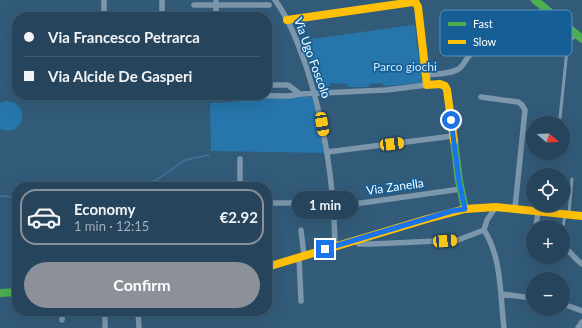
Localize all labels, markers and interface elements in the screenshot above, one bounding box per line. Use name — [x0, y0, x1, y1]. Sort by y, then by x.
legend — [440, 10, 572, 56]
street label: Via Ugo Foscolo — [291, 15, 334, 100]
text: Fast — [473, 17, 493, 30]
text: Via Francesco Petrarca — [48, 28, 200, 46]
text: Slow — [473, 35, 497, 48]
park label: Parco giochi — [373, 59, 437, 74]
text: Via Alcide De Gasperi — [48, 67, 192, 85]
car — [314, 111, 330, 137]
route start — [442, 111, 460, 129]
north arrow — [526, 116, 570, 160]
map controls — [526, 116, 570, 316]
car — [379, 137, 405, 151]
button: locate — [526, 168, 570, 212]
street label: Via Zanella — [365, 175, 425, 198]
callout: 1 min — [292, 191, 358, 219]
text: 1 min — [309, 197, 341, 213]
icon: car — [26, 199, 62, 235]
text: Economy — [74, 200, 135, 218]
text: €2.92 — [220, 208, 258, 226]
text: 1 min · 12:15 — [74, 218, 149, 234]
button: + — [526, 220, 570, 264]
car — [433, 234, 457, 248]
route end — [316, 240, 334, 258]
button: Confirm — [24, 262, 260, 308]
button: − — [526, 272, 570, 316]

